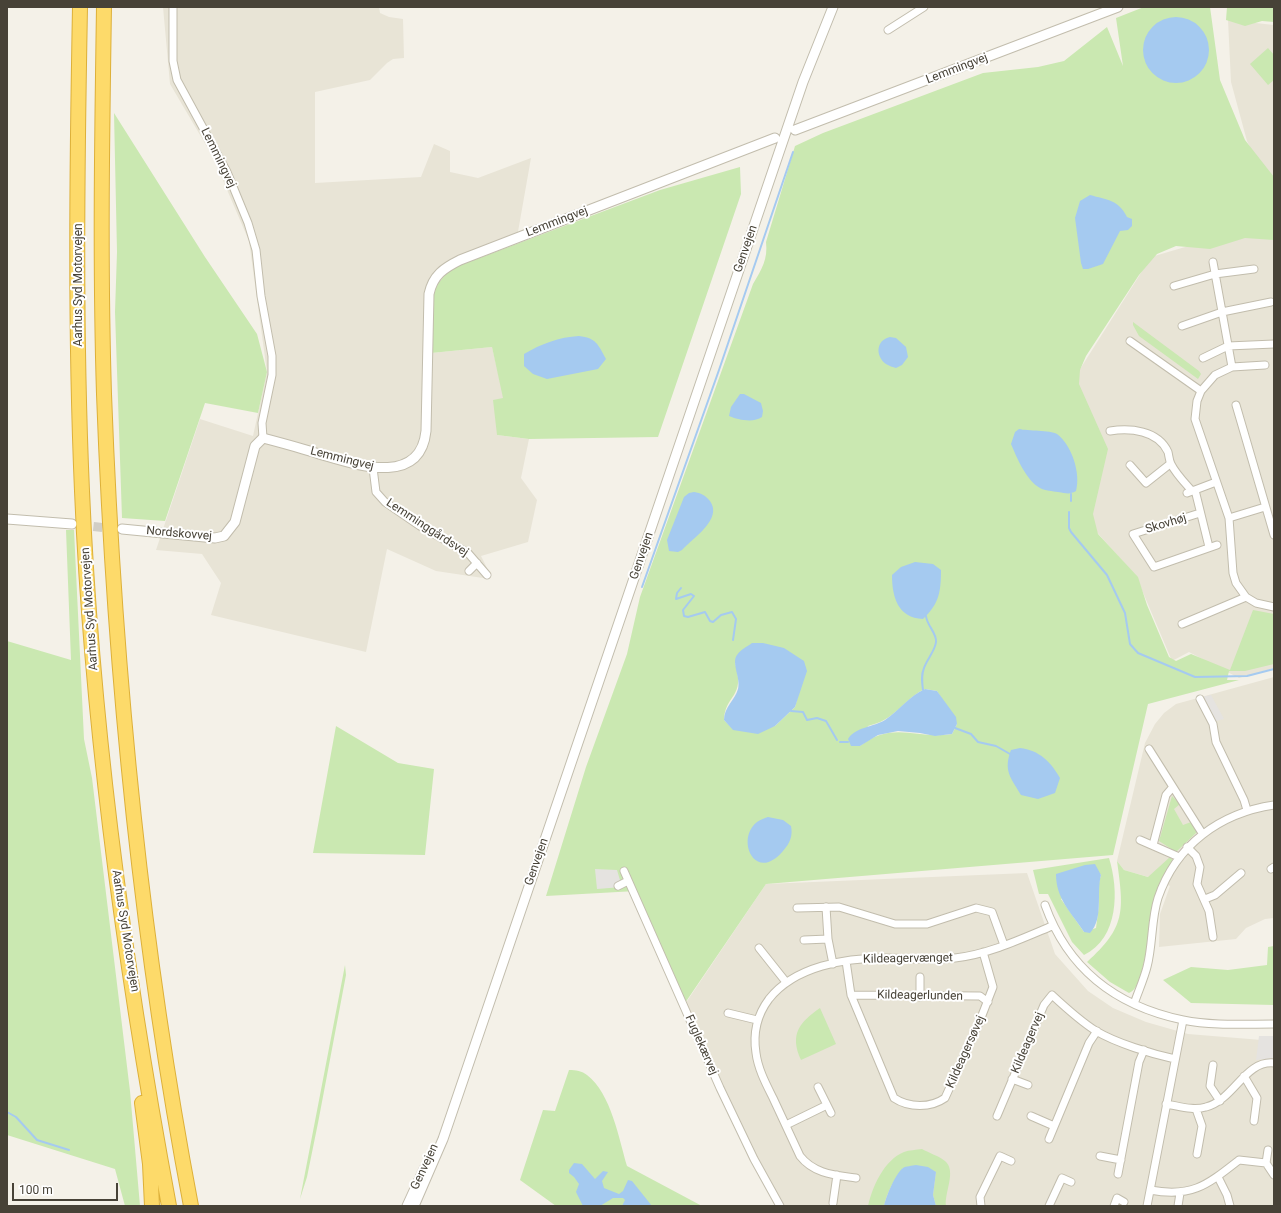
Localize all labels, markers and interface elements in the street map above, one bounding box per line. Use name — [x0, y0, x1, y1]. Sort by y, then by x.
street label: Lemmingvej — [924, 51, 990, 87]
street label: Lemmingvej — [197, 126, 239, 190]
street label: Lemmingvej — [524, 204, 590, 240]
street label: Aarhus Syd Motorvejen — [72, 223, 86, 347]
street label: Genvejen — [731, 223, 761, 275]
street label: Lemmingvej — [309, 444, 375, 474]
street label: Lemminggårdsvej — [383, 496, 471, 560]
street label: Skovhøj — [1144, 511, 1188, 537]
street label: Nordskovvej — [146, 524, 212, 544]
street label: Genvejen — [627, 530, 657, 582]
street label: Aarhus Syd Motorvejen — [79, 547, 101, 671]
street label: Genvejen — [522, 836, 552, 888]
street label: Aarhus Syd Motorvejen — [108, 869, 142, 993]
street label: Kildeagervænget — [863, 951, 953, 967]
street label: Kildeagerlunden — [877, 988, 963, 1004]
street label: Kildeagervej — [1009, 1010, 1047, 1076]
street label: Fuglekærvej — [681, 1013, 721, 1077]
street label: Kildeagersøvej — [944, 1013, 988, 1091]
street label: Genvejen — [408, 1142, 442, 1192]
scale bar — [14, 1175, 120, 1201]
text: 100 m — [19, 1183, 53, 1197]

